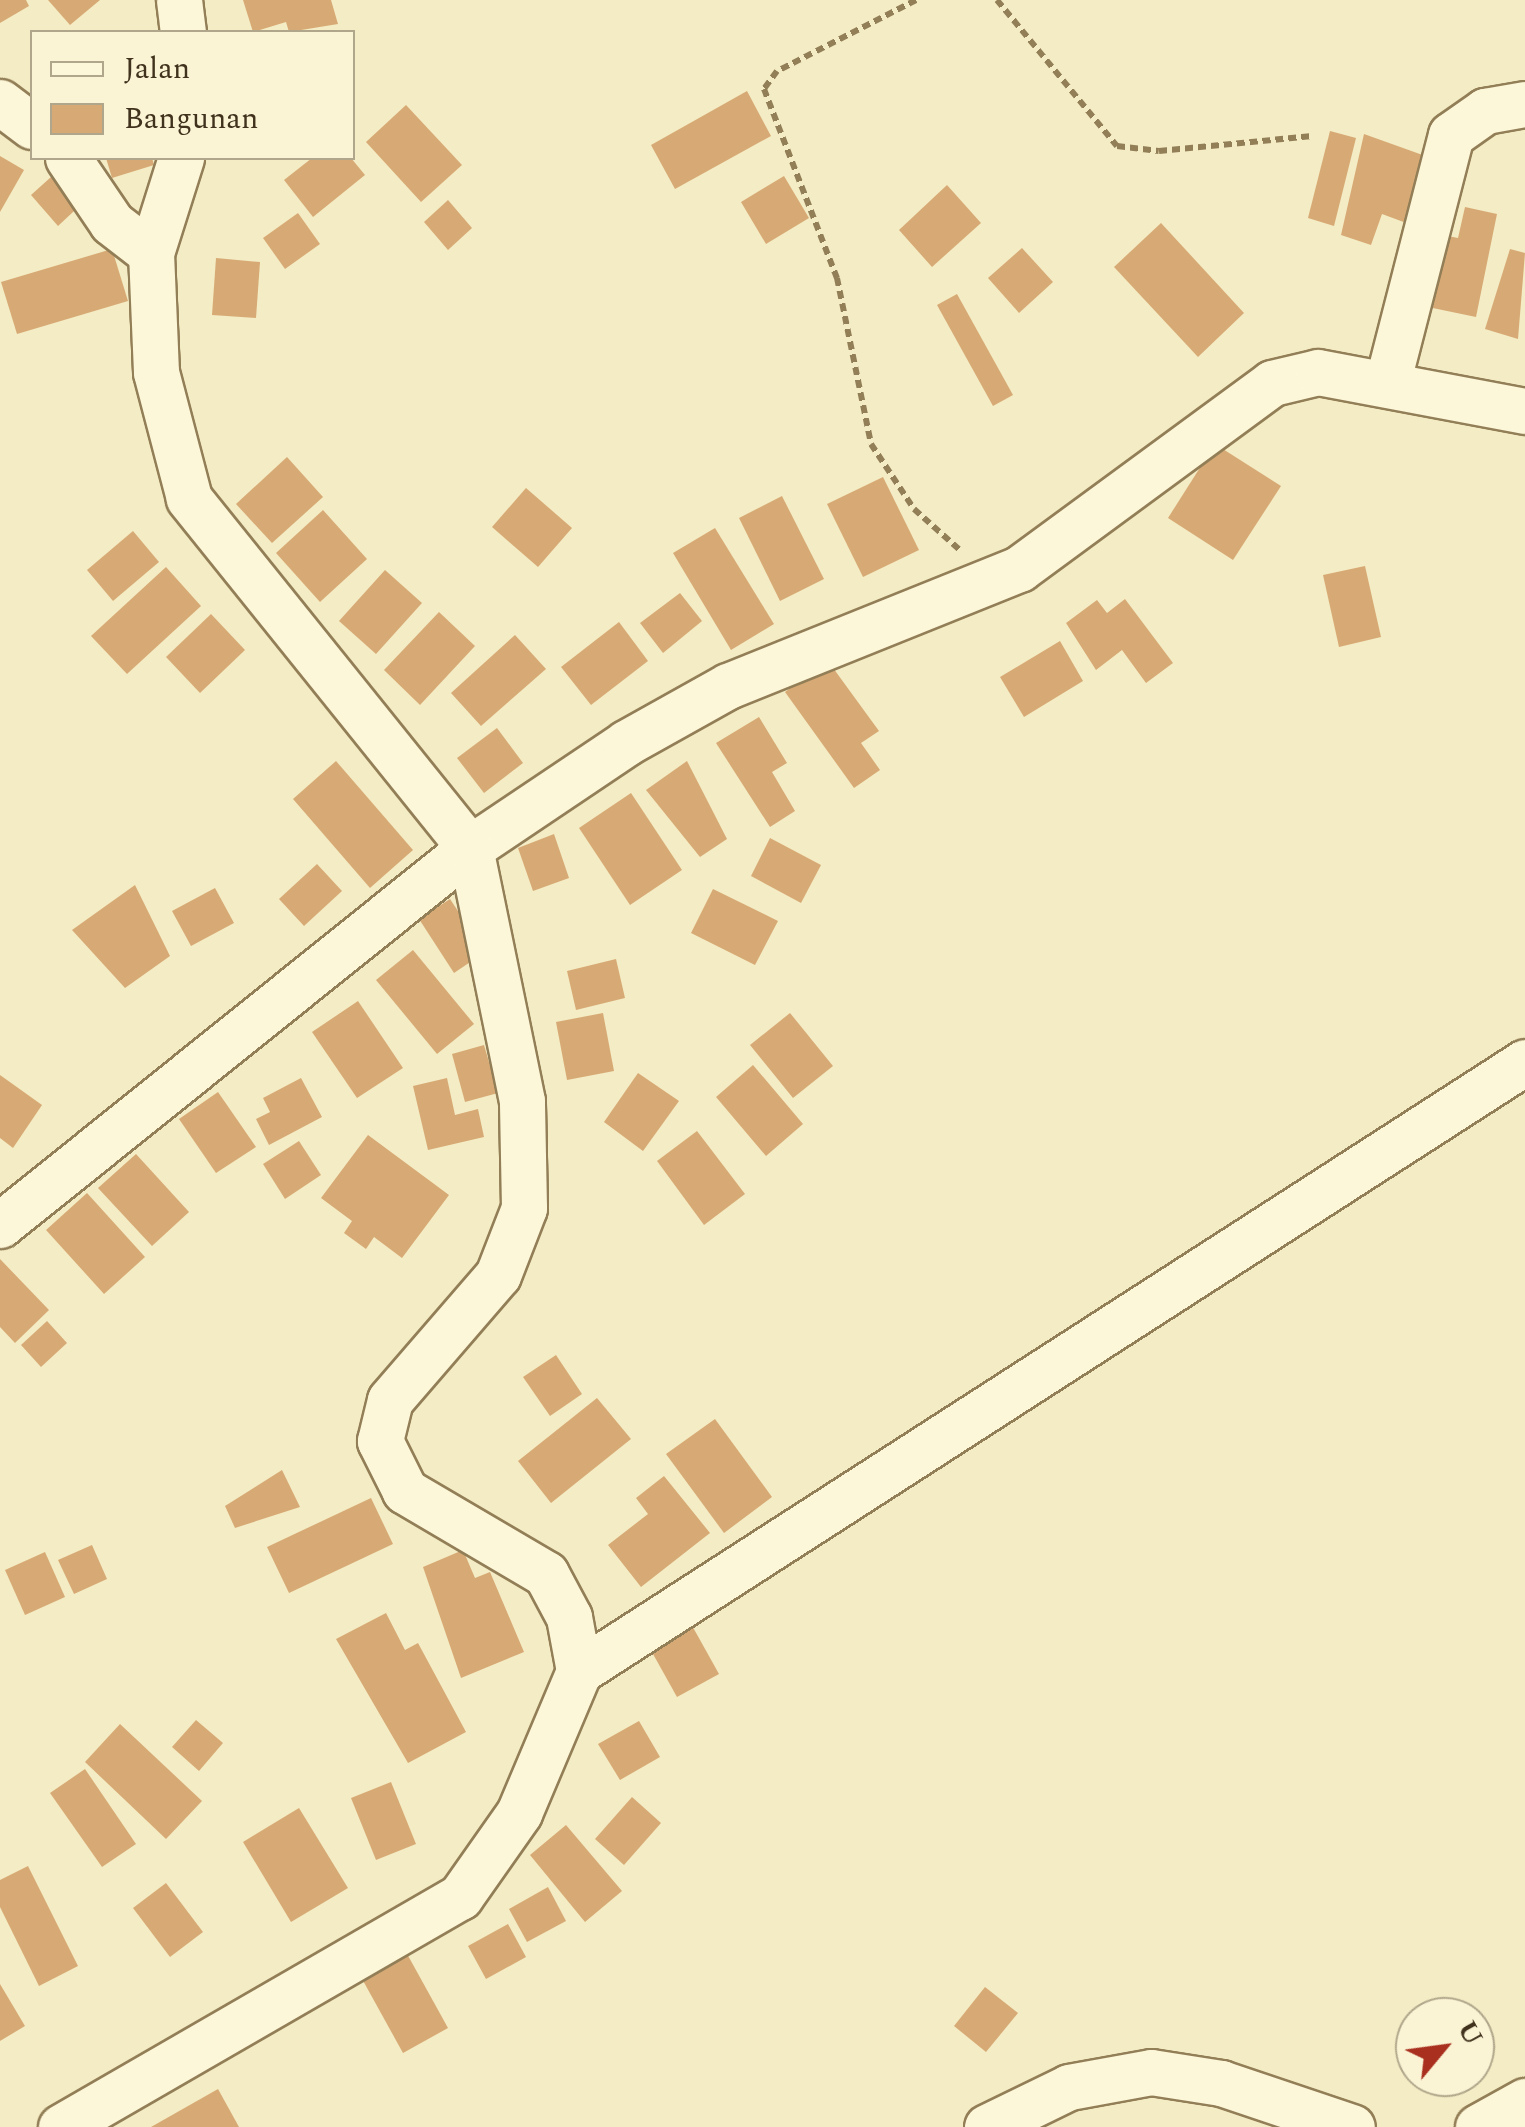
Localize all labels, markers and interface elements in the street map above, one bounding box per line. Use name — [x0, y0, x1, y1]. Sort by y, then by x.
legend — [30, 30, 355, 160]
text: Jalan — [124, 46, 190, 92]
text: Bangunan — [124, 96, 258, 142]
north arrow — [1395, 1997, 1495, 2097]
text: U — [1445, 2012, 1494, 2054]

